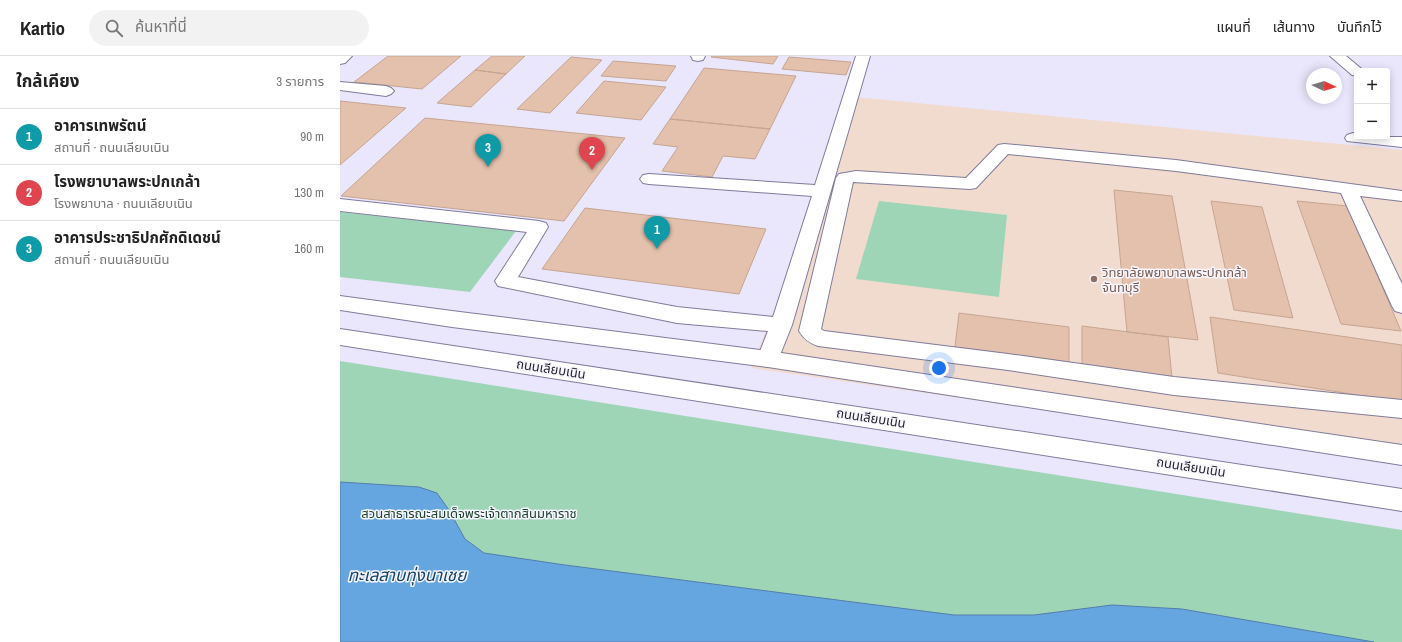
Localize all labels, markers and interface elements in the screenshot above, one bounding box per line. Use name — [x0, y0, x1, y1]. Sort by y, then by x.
search box — [89, 10, 369, 46]
text: Kartio — [20, 15, 65, 41]
text: ค้นหาที่นี่ — [135, 16, 187, 37]
icon: search — [103, 17, 125, 39]
text: แผนที่ — [1217, 18, 1251, 36]
text: เส้นทาง — [1273, 18, 1315, 36]
text: บันทึกไว้ — [1337, 18, 1382, 36]
north arrow — [1306, 68, 1342, 104]
map controls — [1354, 68, 1390, 140]
button: + — [1354, 68, 1390, 104]
text: ใกล้เคียง — [16, 69, 79, 92]
text: 3 รายการ — [276, 73, 324, 90]
button: − — [1354, 104, 1390, 140]
text: อาคารเทพรัตน์ — [54, 115, 146, 136]
text: 1 — [26, 128, 32, 145]
text: 90 m — [300, 128, 324, 145]
pin: 3 — [475, 134, 501, 167]
pin: 2 — [579, 137, 605, 170]
text: สถานที่ · ถนนเลียบเนิน — [54, 139, 169, 156]
text: โรงพยาบาลพระปกเกล้า — [54, 171, 200, 192]
text: 2 — [26, 184, 32, 201]
text: 130 m — [294, 184, 324, 201]
text: โรงพยาบาล · ถนนเลียบเนิน — [54, 195, 193, 212]
pin: 1 — [644, 216, 670, 249]
text: อาคารประชาธิปกศักดิเดชน์ — [54, 227, 221, 248]
text: 3 — [26, 240, 32, 257]
text: 160 m — [294, 240, 324, 257]
text: สถานที่ · ถนนเลียบเนิน — [54, 251, 169, 268]
place label: วิทยาลัยพยาบาลพระปกเกล้า จันทบุรี — [1102, 264, 1247, 296]
marker: วิทยาลัยพยาบาลพระปกเกล้า จันทบุรี — [1089, 274, 1099, 284]
street label: ถนนเลียบเนิน — [515, 355, 587, 383]
your location — [929, 358, 949, 378]
street label: ถนนเลียบเนิน — [835, 404, 907, 432]
street label: ถนนเลียบเนิน — [1155, 453, 1227, 481]
park label: สวนสาธารณะสมเด็จพระเจ้าตากสินมหาราช — [361, 505, 577, 522]
water label: ทะเลสาบทุ่งนาเชย — [348, 563, 468, 586]

